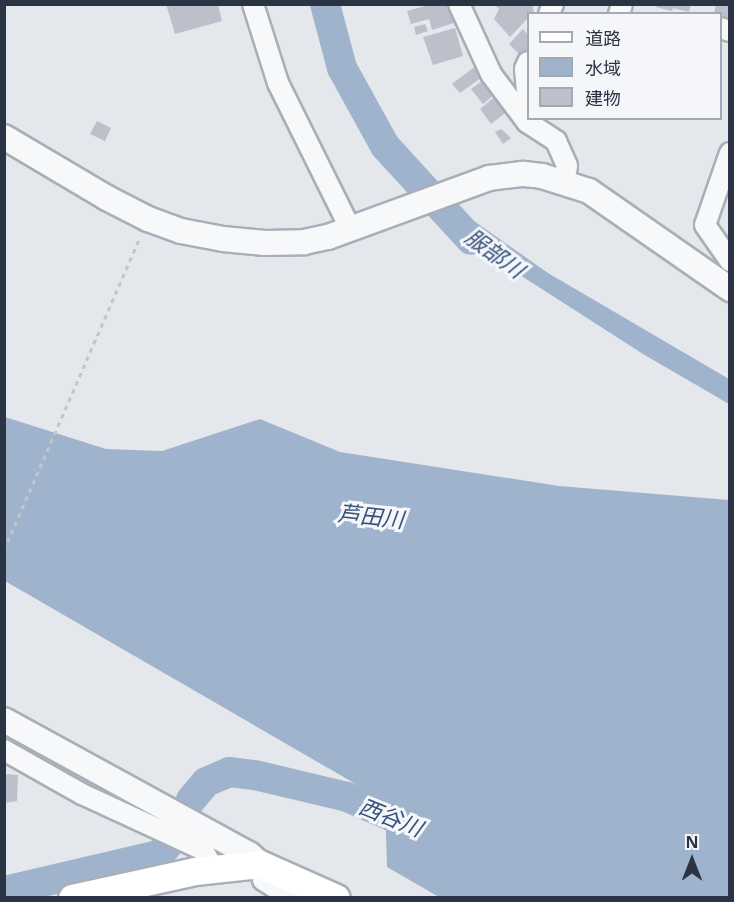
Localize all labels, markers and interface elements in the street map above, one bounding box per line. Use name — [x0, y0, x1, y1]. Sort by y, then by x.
legend — [527, 12, 722, 120]
text: 道路 — [585, 26, 621, 50]
text: 水域 — [585, 56, 621, 80]
text: 建物 — [585, 86, 621, 110]
water label: 服部川 — [461, 223, 529, 283]
water label: 芦田川 — [337, 499, 405, 533]
water label: 西谷川 — [355, 792, 427, 842]
north arrow — [662, 830, 722, 890]
text: N — [685, 831, 699, 853]

